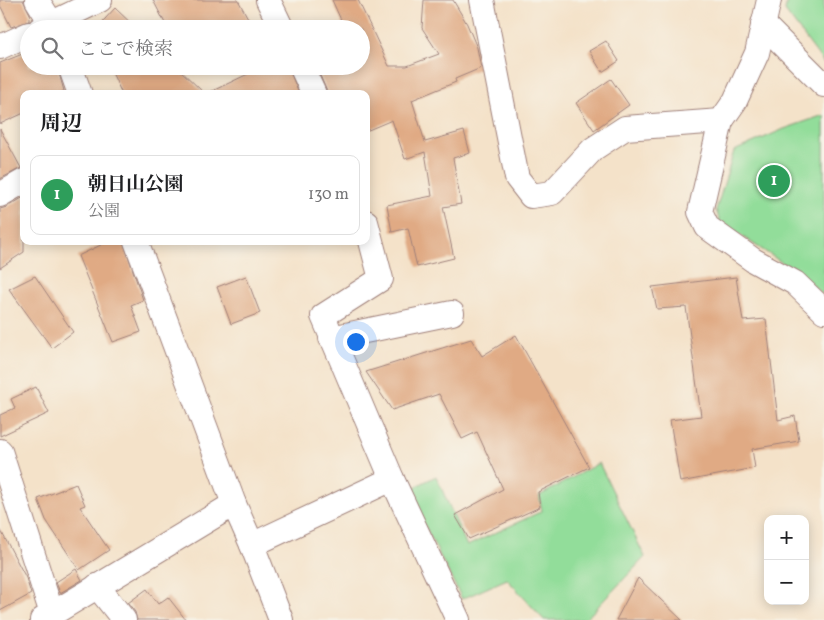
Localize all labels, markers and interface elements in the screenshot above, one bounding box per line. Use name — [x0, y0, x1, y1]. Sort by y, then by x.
search box — [20, 20, 370, 75]
icon: search — [38, 34, 66, 62]
text: ここで検索 — [78, 37, 173, 63]
text: 周辺 — [40, 110, 82, 139]
pin: 1 — [758, 162, 790, 200]
text: 朝日山公園 — [88, 172, 183, 198]
text: 1 — [54, 184, 60, 206]
text: 130 m — [308, 184, 349, 206]
text: 公園 — [88, 201, 120, 223]
your location — [343, 329, 369, 355]
map controls — [764, 515, 809, 605]
button: + — [764, 515, 809, 560]
button: − — [764, 560, 809, 605]

